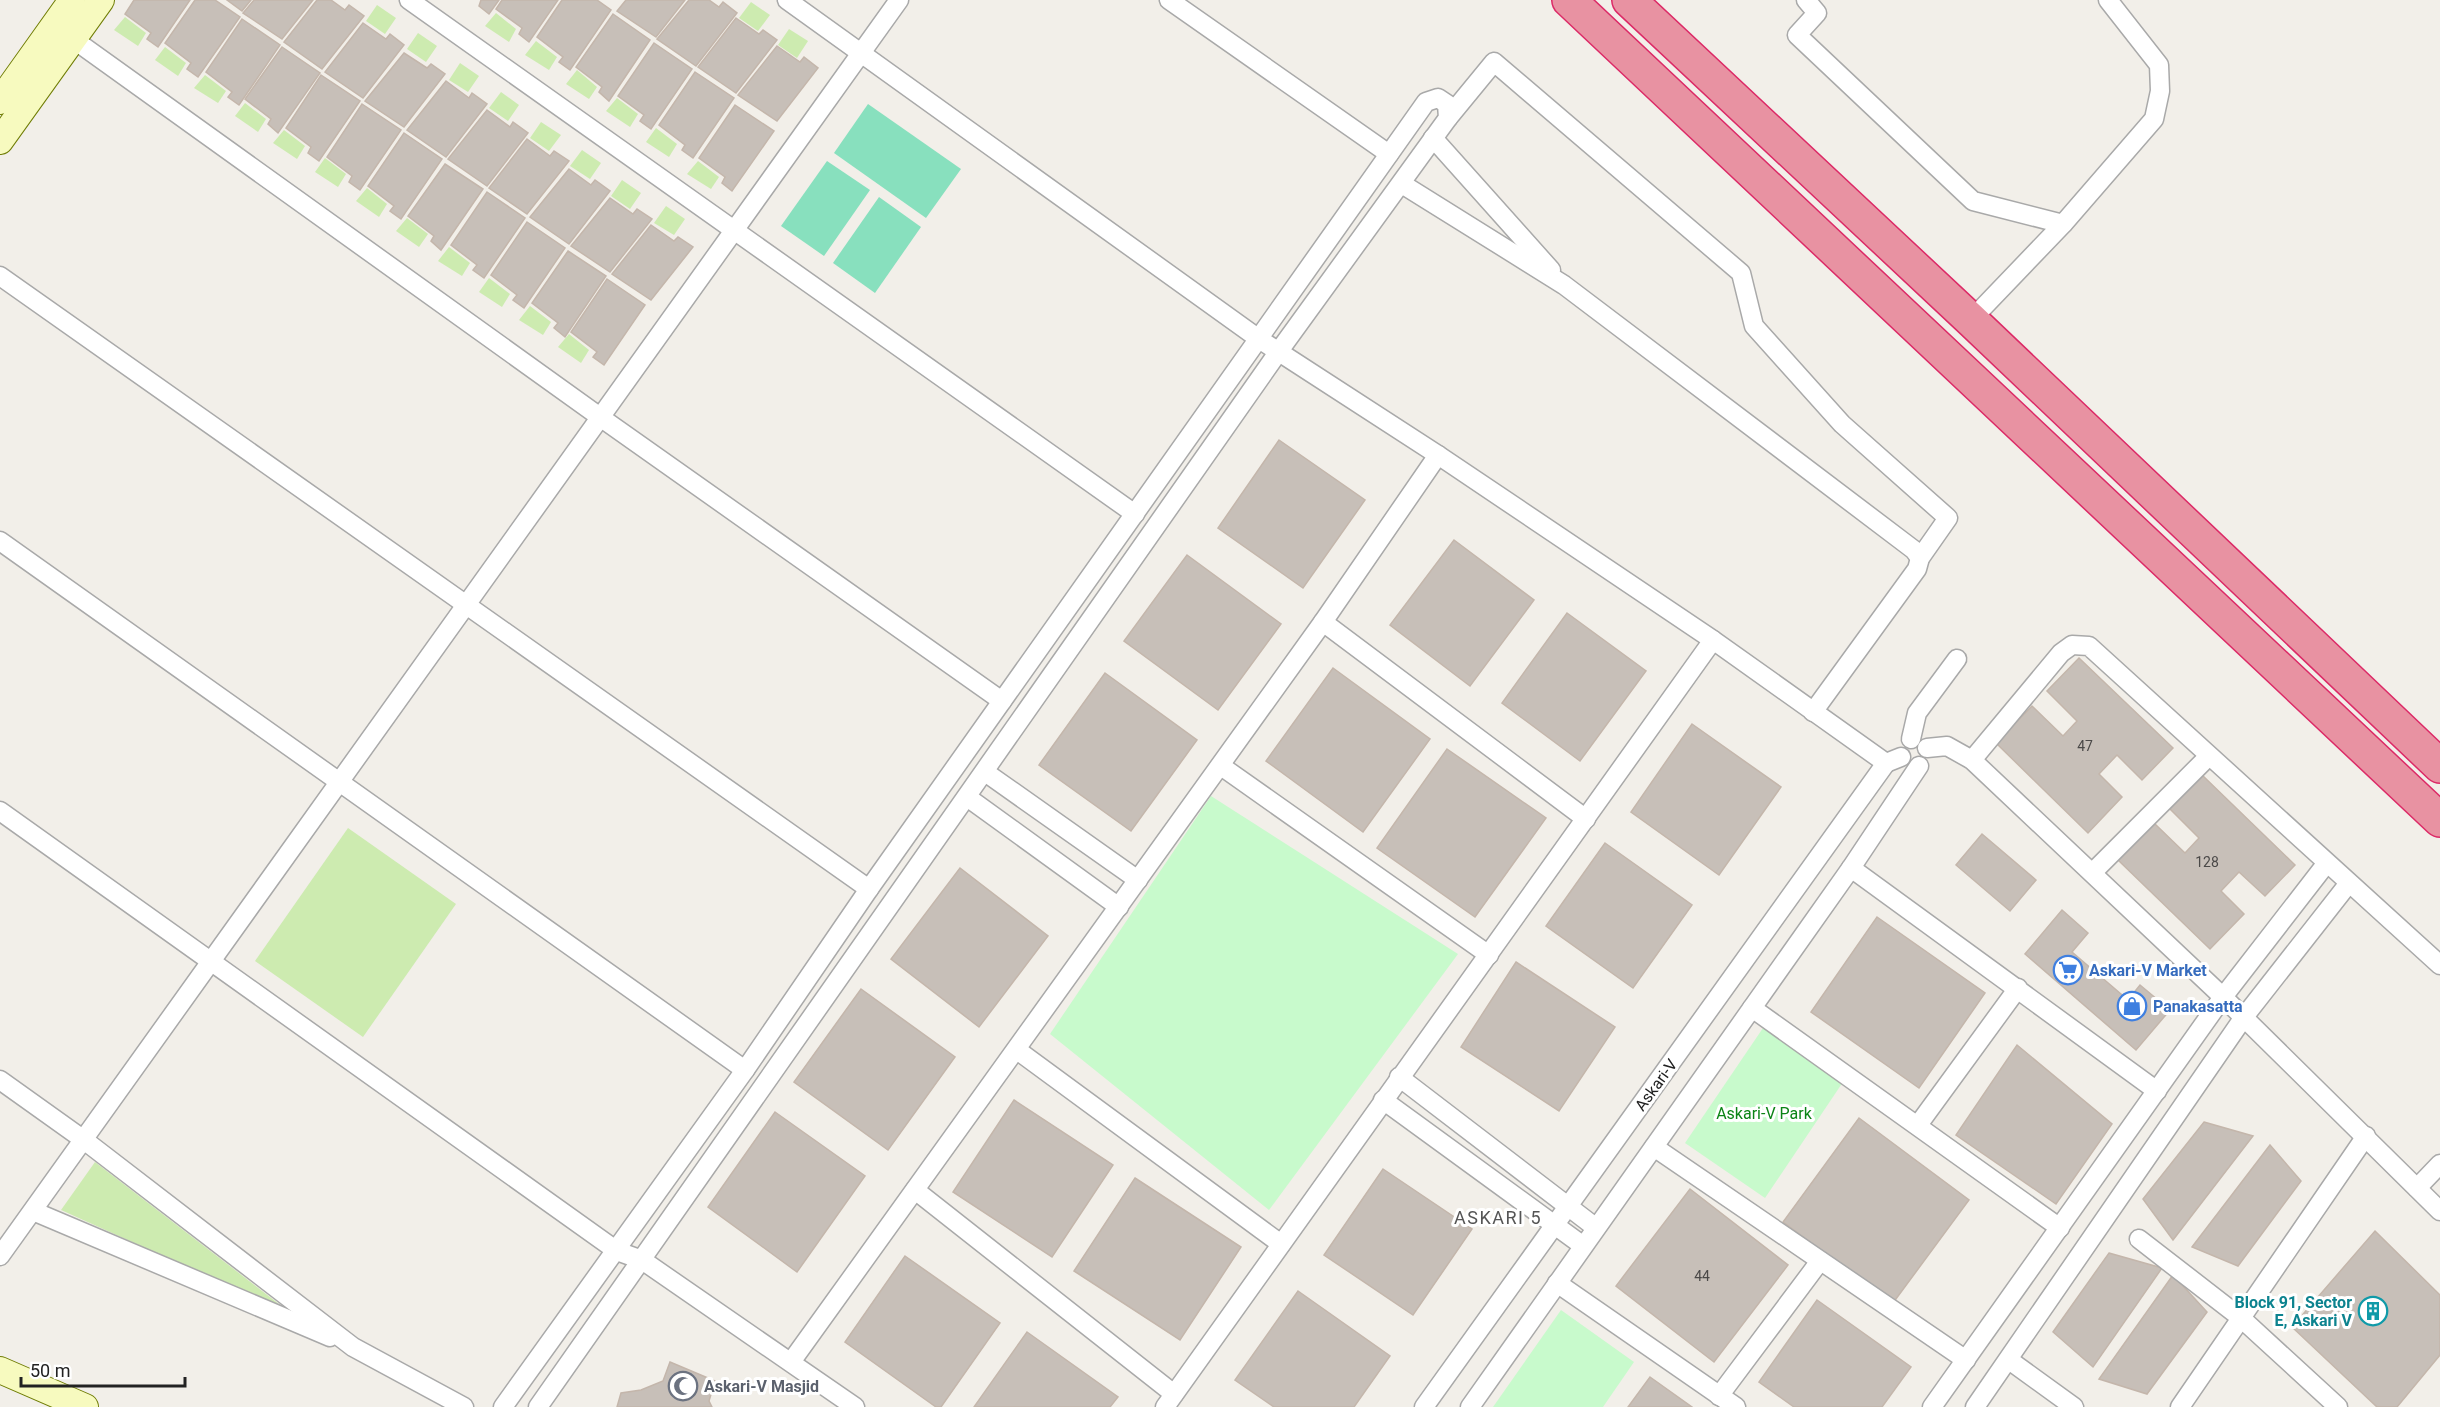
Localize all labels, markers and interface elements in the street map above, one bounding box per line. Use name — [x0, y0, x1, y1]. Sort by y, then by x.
house number: 47 — [2077, 738, 2093, 754]
house number: 128 — [2195, 854, 2219, 870]
supermarket icon: Askari-V Market — [2052, 954, 2084, 986]
place label: Askari-V Market — [2089, 961, 2207, 980]
shop icon: Panakasatta — [2116, 990, 2148, 1022]
place label: Panakasatta — [2153, 997, 2243, 1016]
street label: Askari-V — [1631, 1055, 1681, 1115]
park label: Askari-V Park — [1716, 1104, 1813, 1123]
district label: ASKARI 5 — [1454, 1207, 1542, 1228]
house number: 44 — [1694, 1268, 1710, 1284]
place label: Block 91, Sector E, Askari V — [2234, 1293, 2353, 1330]
building icon: Block 91, Sector E, Askari V — [2357, 1295, 2389, 1327]
scale bar — [21, 1350, 184, 1388]
text: 50 m — [30, 1360, 70, 1381]
mosque icon: Askari-V Masjid — [667, 1370, 699, 1402]
place label: Askari-V Masjid — [704, 1377, 819, 1396]

